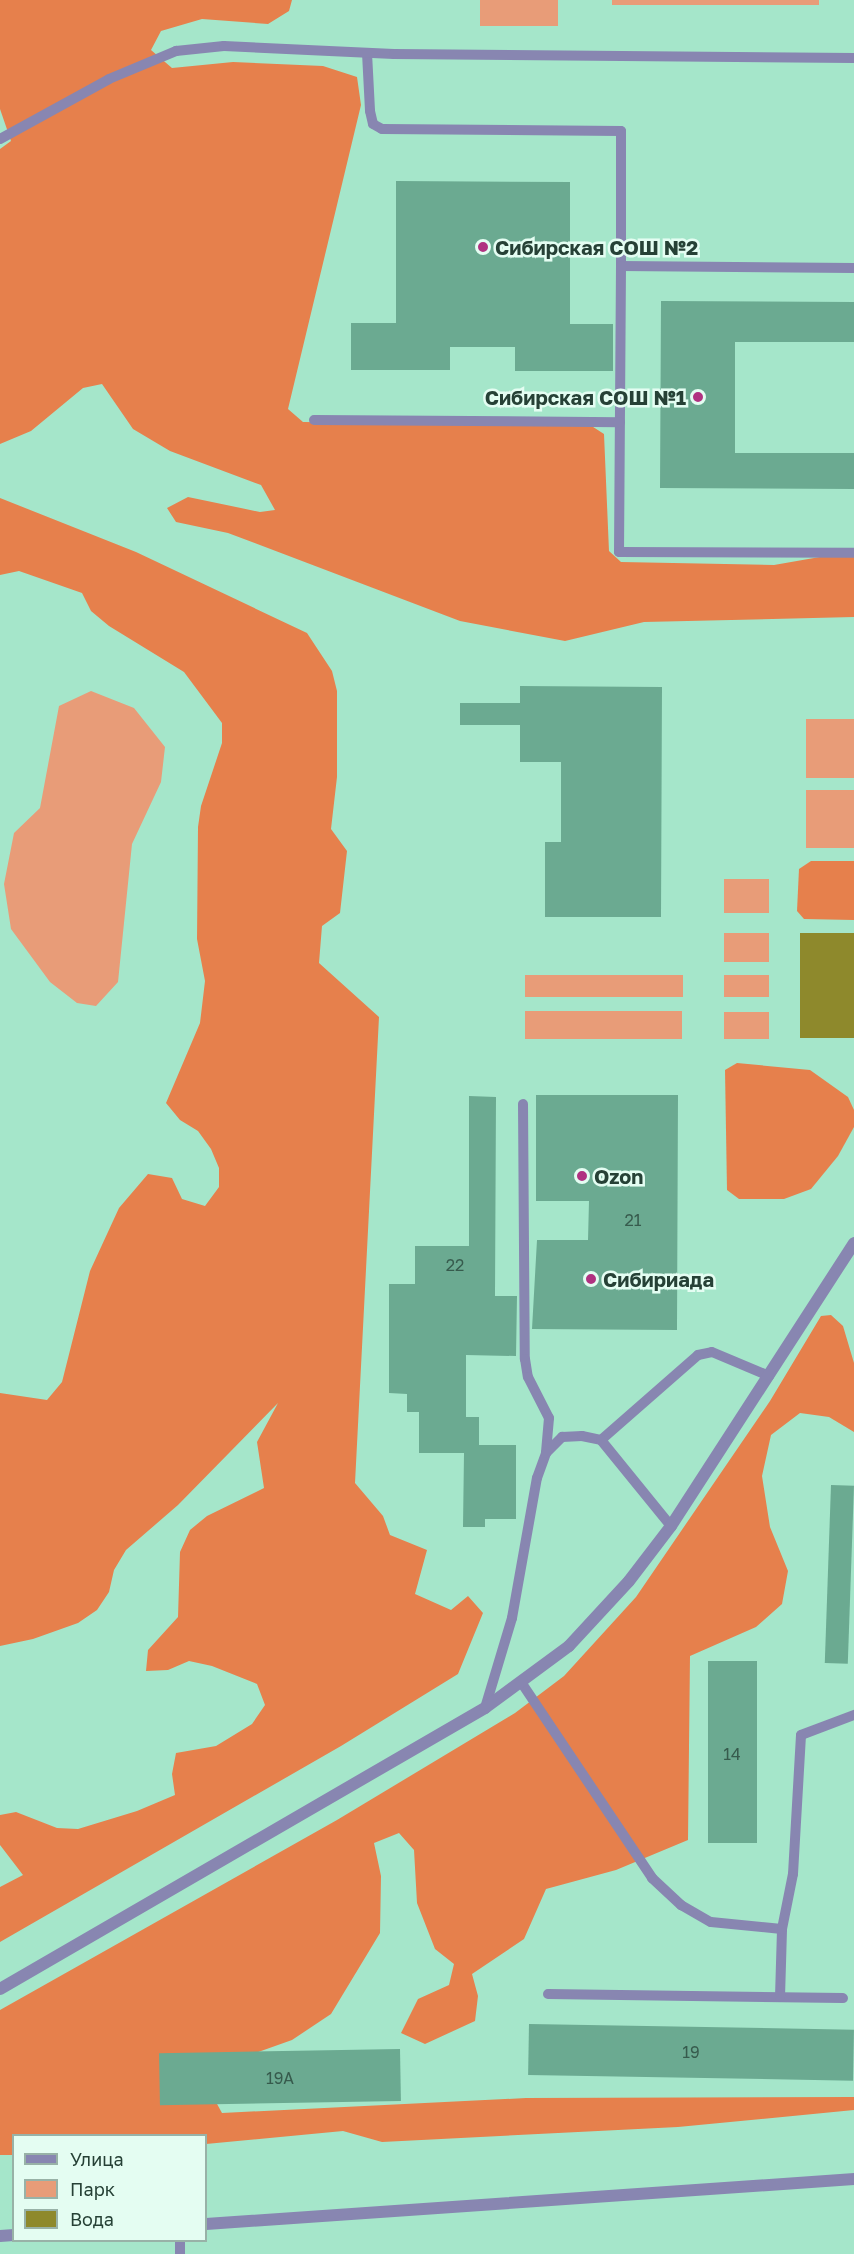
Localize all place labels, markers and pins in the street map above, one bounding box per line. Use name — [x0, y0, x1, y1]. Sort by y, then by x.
place label: Сибирская СОШ №2 — [495, 235, 698, 259]
marker: Сибирская СОШ №2 — [476, 240, 490, 254]
place label: Сибирская СОШ №1 — [485, 385, 686, 409]
marker: Сибирская СОШ №1 — [691, 390, 705, 404]
place label: Ozon — [594, 1164, 643, 1188]
marker: Ozon — [575, 1169, 589, 1183]
place label: Сибириада — [603, 1267, 714, 1291]
marker: Сибириада — [584, 1272, 598, 1286]

